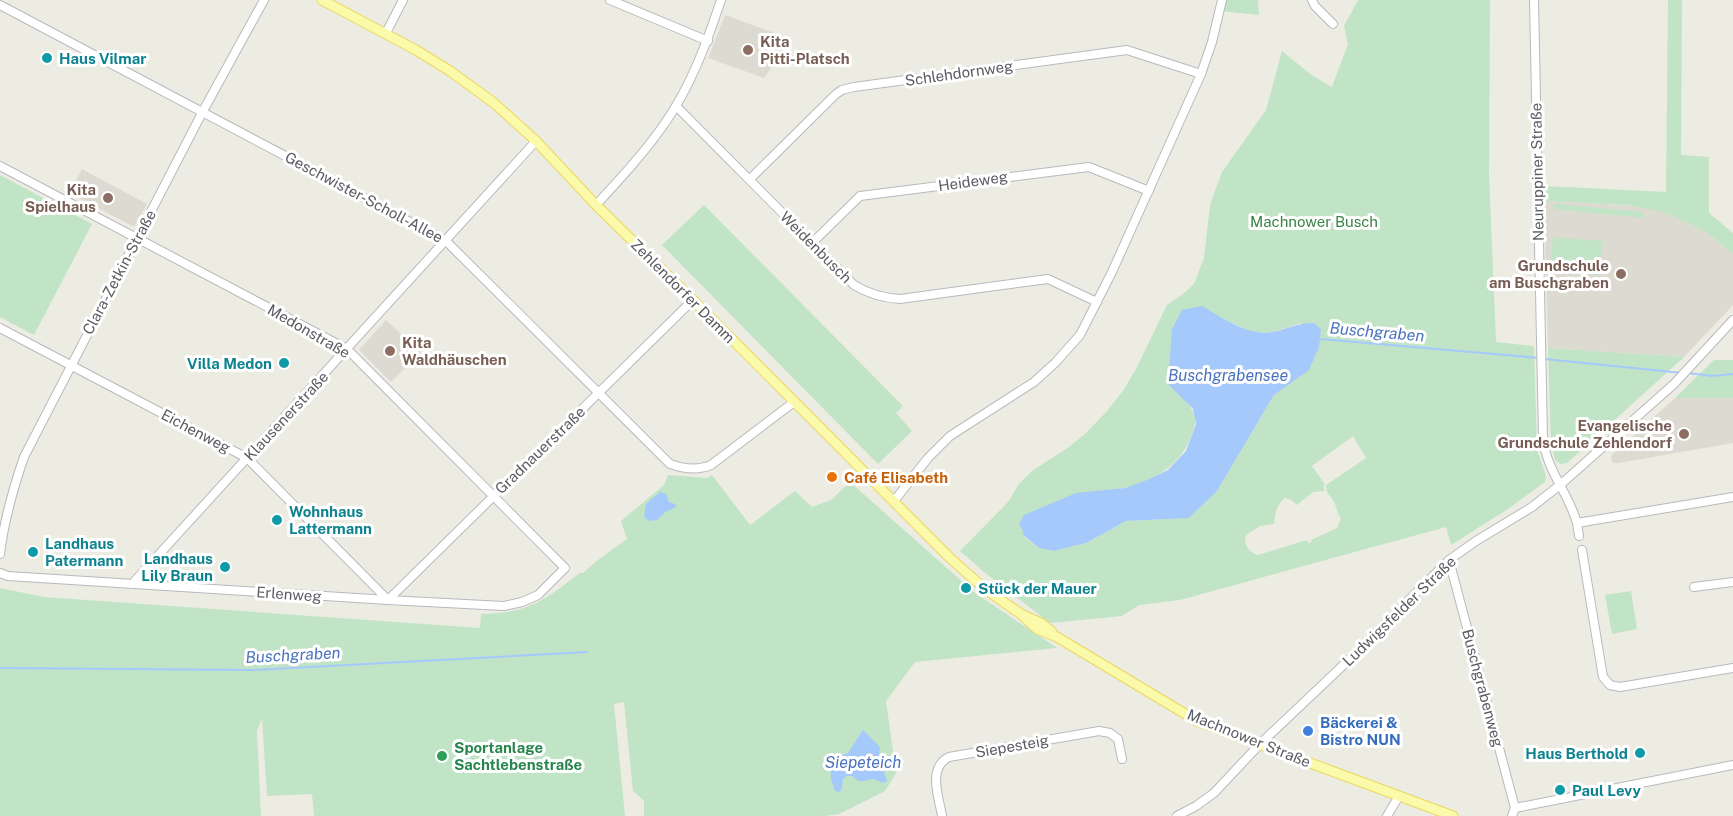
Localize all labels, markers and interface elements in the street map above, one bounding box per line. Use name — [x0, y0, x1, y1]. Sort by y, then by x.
place label: Kita Pitti-Platsch — [760, 33, 850, 67]
marker: Kita Pitti-Platsch — [741, 43, 755, 57]
place label: Haus Vilmar — [59, 50, 146, 67]
marker: Haus Vilmar — [40, 51, 54, 65]
street label: Schlehdornweg — [904, 57, 1014, 89]
street label: Neuruppiner Straße — [1527, 103, 1547, 241]
street label: Geschwister-Scholl-Allee — [282, 148, 446, 246]
street label: Heideweg — [937, 168, 1009, 194]
place label: Kita Spielhaus — [25, 181, 96, 215]
marker: Kita Spielhaus — [101, 191, 115, 205]
street label: Clara-Zetkin-Straße — [79, 207, 159, 337]
street label: Weidenbusch — [777, 208, 855, 286]
park label: Machnower Busch — [1250, 213, 1378, 230]
street label: Zehlendorfer Damm — [628, 236, 738, 346]
place label: Grundschule am Buschgraben — [1489, 257, 1609, 291]
marker: Grundschule am Buschgraben — [1614, 267, 1628, 281]
street label: Medonstraße — [265, 301, 353, 361]
water label: Buschgraben — [1329, 318, 1425, 346]
place label: Kita Waldhäuschen — [402, 334, 507, 368]
marker: Kita Waldhäuschen — [383, 344, 397, 358]
place label: Villa Medon — [187, 355, 272, 372]
marker: Villa Medon — [277, 356, 291, 370]
water label: Buschgrabensee — [1168, 366, 1288, 385]
street label: Klausenerstraße — [240, 368, 332, 464]
street label: Gradnauerstraße — [492, 403, 588, 497]
street label: Eichenweg — [159, 406, 233, 456]
place label: Evangelische Grundschule Zehlendorf — [1497, 417, 1672, 451]
marker: Evangelische Grundschule Zehlendorf — [1677, 427, 1691, 441]
place label: Café Elisabeth — [844, 469, 948, 486]
marker: Café Elisabeth — [825, 470, 839, 484]
place label: Wohnhaus Lattermann — [289, 503, 372, 537]
marker: Wohnhaus Lattermann — [270, 513, 284, 527]
place label: Landhaus Patermann — [45, 535, 123, 569]
marker: Landhaus Patermann — [26, 545, 40, 559]
place label: Landhaus Lily Braun — [141, 550, 213, 584]
street label: Ludwigsfelder Straße — [1339, 553, 1459, 669]
marker: Landhaus Lily Braun — [218, 560, 232, 574]
place label: Stück der Mauer — [978, 580, 1097, 597]
marker: Stück der Mauer — [959, 581, 973, 595]
street label: Erlenweg — [256, 583, 322, 605]
street label: Buschgrabenweg — [1459, 627, 1507, 749]
water label: Buschgraben — [245, 643, 341, 667]
street label: Machnower Straße — [1185, 705, 1313, 771]
place label: Bäckerei & Bistro NUN — [1320, 714, 1401, 748]
marker: Bäckerei & Bistro NUN — [1301, 724, 1315, 738]
street label: Siepesteig — [974, 731, 1050, 761]
place label: Sportanlage Sachtlebenstraße — [454, 739, 582, 773]
place label: Haus Berthold — [1525, 745, 1628, 762]
marker: Haus Berthold — [1633, 746, 1647, 760]
marker: Sportanlage Sachtlebenstraße — [435, 749, 449, 763]
water label: Siepeteich — [825, 753, 901, 772]
place label: Paul Levy — [1572, 782, 1641, 799]
marker: Paul Levy — [1553, 783, 1567, 797]

